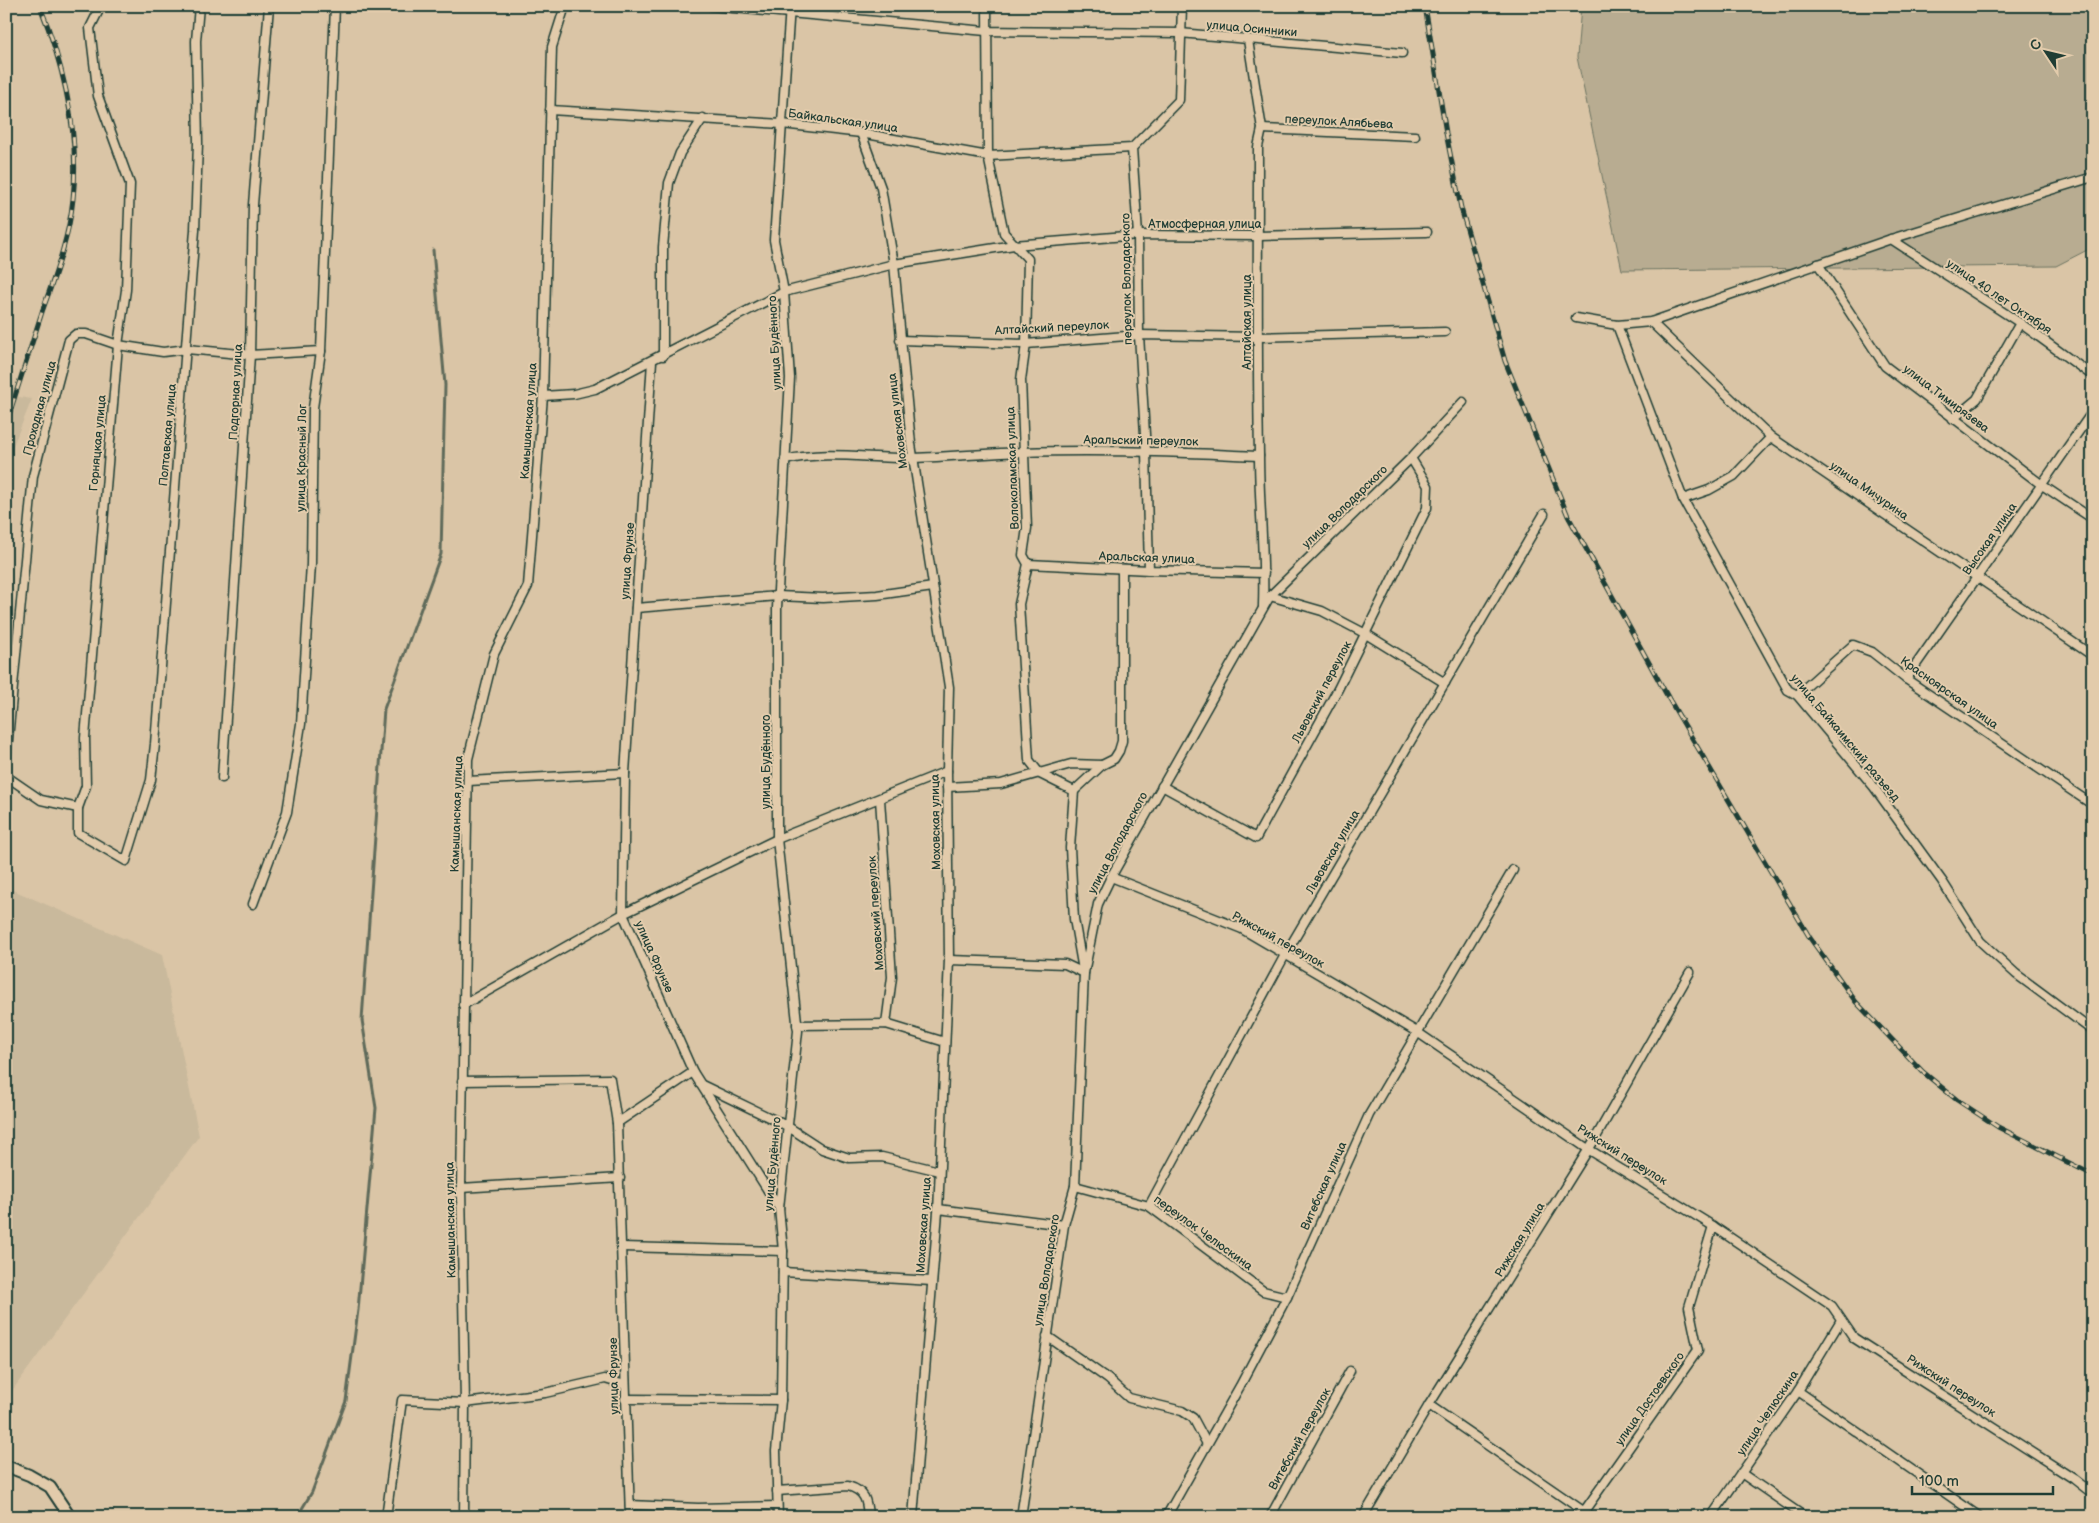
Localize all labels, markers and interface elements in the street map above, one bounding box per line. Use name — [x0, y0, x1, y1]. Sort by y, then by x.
street label: улица Осинники — [1206, 18, 1298, 40]
north arrow — [2022, 28, 2072, 78]
text: С — [2026, 36, 2046, 54]
street label: Байкальская улица — [787, 106, 899, 136]
street label: переулок Алябьева — [1284, 112, 1394, 132]
street label: переулок Володарского — [1118, 213, 1136, 345]
street label: Атмосферная улица — [1147, 217, 1262, 232]
street label: улица 40 лет Октября — [1944, 256, 2055, 338]
street label: Алтайская улица — [1240, 274, 1255, 371]
street label: улица Будённого — [765, 295, 785, 391]
street label: Алтайский переулок — [993, 317, 1110, 339]
street label: Подгорная улица — [226, 343, 246, 441]
street label: Проходная улица — [20, 359, 60, 457]
street label: Камышанская улица — [517, 362, 541, 480]
street label: улица Тимирязева — [1900, 362, 1992, 436]
street label: Моховская улица — [885, 372, 911, 470]
street label: Полтавская улица — [156, 383, 180, 487]
street label: Горняцкая улица — [86, 394, 110, 492]
street label: улица Красный Лог — [294, 404, 310, 512]
street label: Волоколамская улица — [1003, 406, 1023, 530]
street label: Аральский переулок — [1082, 432, 1199, 450]
street label: улица Мичурина — [1827, 458, 1911, 524]
street label: улица Володарского — [1299, 462, 1391, 552]
street label: Высокая улица — [1960, 500, 2020, 578]
street label: улица Фрунзе — [618, 522, 638, 600]
street label: Аральская улица — [1098, 549, 1195, 567]
street label: Львовский переулок — [1288, 638, 1356, 747]
street label: Красноярская улица — [1897, 654, 2001, 732]
street label: улица Байкаимский разъезд — [1787, 671, 1903, 805]
street label: улица Будённого — [759, 715, 774, 809]
street label: Камышанская улица — [447, 755, 467, 873]
street label: Моховская улица — [928, 774, 944, 870]
street label: улица Володарского — [1085, 790, 1151, 896]
street label: Львовская улица — [1302, 807, 1363, 898]
street label: Моховский переулок — [864, 854, 887, 971]
street label: Рижский переулок — [1229, 908, 1327, 972]
street label: улица Фрунзе — [631, 919, 677, 996]
street label: улица Будённого — [761, 1116, 785, 1212]
street label: Рижский переулок — [1574, 1121, 1670, 1189]
street label: Витебская улица — [1298, 1139, 1350, 1233]
street label: Камышанская улица — [442, 1161, 460, 1279]
street label: Моховская улица — [913, 1176, 935, 1274]
street label: переулок Челюскина — [1151, 1192, 1255, 1274]
street label: Рижская улица — [1492, 1200, 1548, 1280]
street label: улица Володарского — [1031, 1213, 1063, 1327]
street label: улица Фрунзе — [606, 1337, 622, 1415]
street label: улица Достоевского — [1612, 1349, 1688, 1449]
street label: Рижский переулок — [1903, 1352, 1999, 1421]
street label: улица Челюскина — [1734, 1367, 1802, 1459]
street label: Витебский переулок — [1266, 1385, 1335, 1493]
scale bar — [1912, 1463, 2053, 1495]
text: 100 m — [1919, 1472, 1959, 1491]

